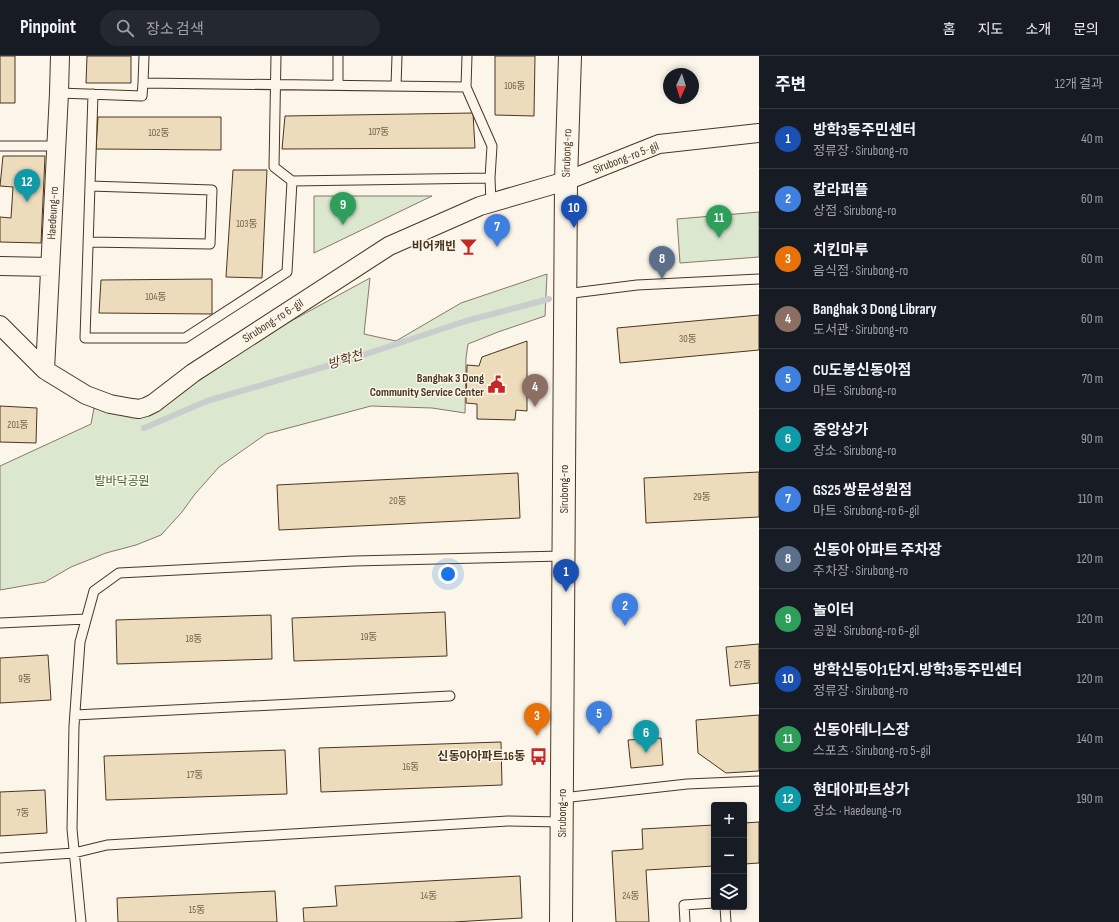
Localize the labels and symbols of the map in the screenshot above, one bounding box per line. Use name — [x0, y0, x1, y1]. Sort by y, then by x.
north arrow — [663, 68, 699, 104]
house number: 106동 — [504, 80, 526, 92]
house number: 107동 — [368, 126, 390, 138]
house number: 102동 — [148, 127, 170, 139]
street label: Sirubong-ro — [559, 128, 575, 178]
street label: Sirubong-ro 5-gil — [591, 139, 661, 177]
pin: 12 — [14, 169, 40, 202]
street label: Haedeung-ro — [44, 186, 62, 240]
pin: 9 — [330, 192, 356, 225]
pin: 10 — [561, 195, 587, 228]
pin: 11 — [706, 205, 732, 238]
pin: 7 — [484, 214, 510, 247]
house number: 103동 — [236, 218, 258, 230]
bar icon: 비어캐빈 — [459, 236, 479, 256]
place label: 비어캐빈 — [412, 239, 456, 254]
pin: 8 — [649, 246, 675, 279]
house number: 104동 — [145, 291, 167, 303]
street label: Sirubong-ro 6-gil — [240, 296, 306, 346]
house number: 30동 — [679, 333, 697, 345]
water label: 방학천 — [325, 347, 365, 373]
place label: Banghak 3 Dong Community Service Center — [370, 371, 484, 400]
pin: 4 — [522, 374, 548, 407]
public building icon: Banghak 3 Dong Community Service Center — [487, 375, 507, 395]
house number: 201동 — [7, 419, 29, 431]
street label: Sirubong-ro — [557, 465, 572, 513]
park label: 발바닥공원 — [94, 474, 150, 489]
house number: 29동 — [693, 491, 711, 503]
house number: 20동 — [389, 495, 407, 507]
pin: 1 — [553, 559, 579, 592]
your location — [438, 564, 458, 584]
pin: 2 — [612, 593, 638, 626]
house number: 19동 — [360, 631, 378, 643]
house number: 18동 — [185, 633, 203, 645]
house number: 27동 — [734, 659, 752, 671]
house number: 9동 — [18, 673, 32, 685]
pin: 5 — [586, 701, 612, 734]
pin: 3 — [524, 703, 550, 736]
pin: 6 — [633, 720, 659, 753]
bus stop icon: 신동아아파트16동 — [528, 746, 548, 766]
place label: 신동아아파트16동 — [437, 749, 525, 764]
house number: 16동 — [402, 761, 420, 773]
house number: 17동 — [187, 769, 203, 781]
street label: Sirubong-ro — [555, 789, 570, 837]
house number: 7동 — [16, 807, 30, 819]
house number: 14동 — [421, 890, 437, 902]
house number: 24동 — [622, 890, 640, 902]
house number: 15동 — [189, 904, 205, 916]

